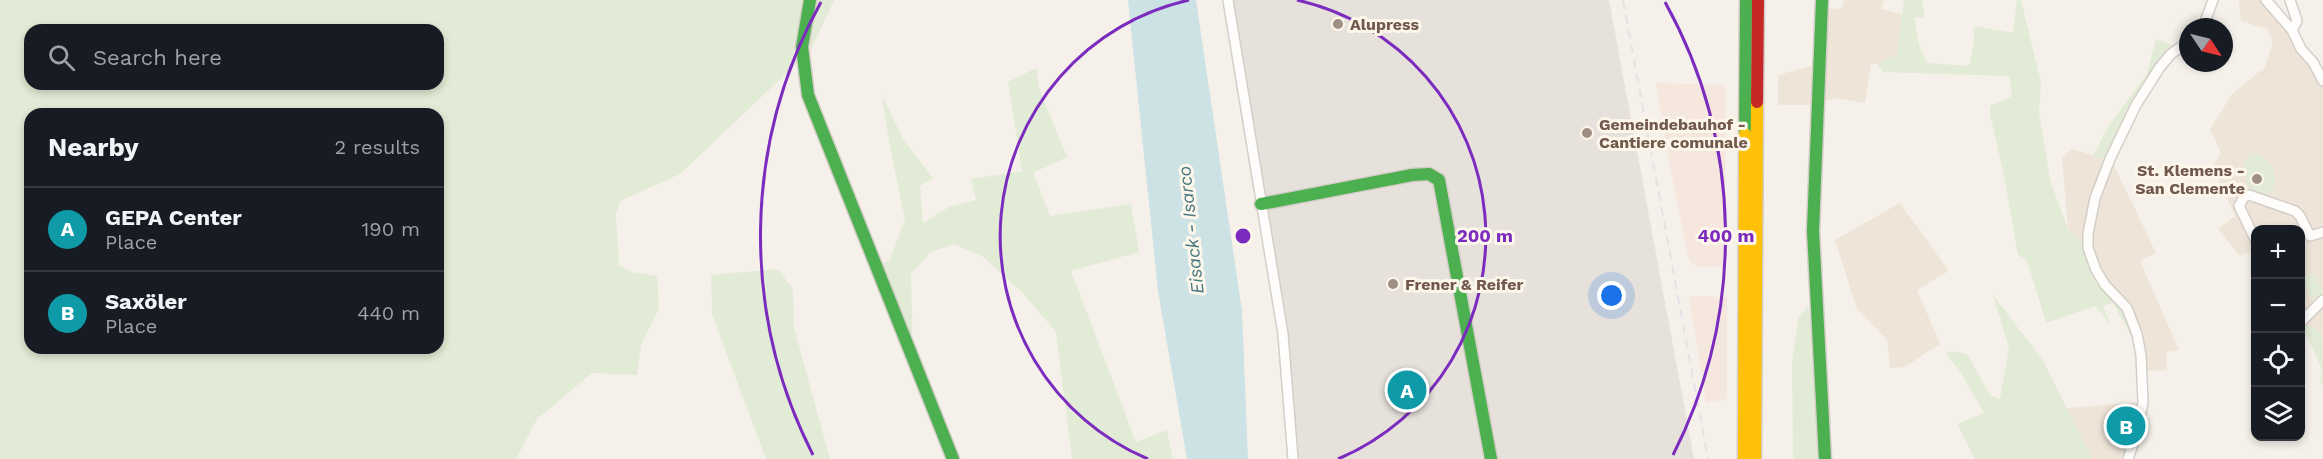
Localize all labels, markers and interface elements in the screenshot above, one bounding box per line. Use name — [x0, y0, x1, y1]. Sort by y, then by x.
place label: Alupress — [1350, 15, 1420, 34]
marker: Alupress — [1331, 17, 1345, 31]
north arrow — [2179, 18, 2233, 72]
search box — [24, 24, 444, 90]
icon: search — [45, 41, 78, 74]
text: Search here — [93, 45, 222, 70]
place label: Gemeindebauhof - Cantiere comunale — [1599, 115, 1748, 152]
marker: Gemeindebauhof - Cantiere comunale — [1580, 126, 1594, 140]
text: Nearby — [48, 132, 139, 162]
text: 2 results — [335, 135, 420, 159]
place label: St. Klemens - San Clemente — [2135, 161, 2245, 198]
water label: Eisack - Isarco — [1173, 165, 1208, 295]
marker: St. Klemens - San Clemente — [2250, 172, 2264, 186]
text: GEPA Center — [105, 205, 242, 230]
text: A — [61, 217, 74, 241]
text: 190 m — [362, 217, 420, 241]
text: 200 m — [1457, 225, 1513, 246]
text: 400 m — [1698, 225, 1754, 246]
map controls — [2251, 225, 2305, 441]
button: + — [2251, 225, 2305, 279]
centre of rings — [1233, 226, 1253, 246]
text: Place — [105, 230, 157, 254]
place label: Frener & Reifer — [1405, 275, 1524, 294]
marker: Frener & Reifer — [1386, 277, 1400, 291]
button: − — [2251, 279, 2305, 333]
your location — [1597, 281, 1626, 310]
text: Saxöler — [105, 289, 187, 314]
text: B — [61, 301, 74, 325]
text: 440 m — [357, 301, 420, 325]
text: Place — [105, 314, 157, 338]
button: locate — [2251, 333, 2305, 387]
pin: A — [1388, 368, 1426, 412]
button: layers — [2251, 387, 2305, 441]
pin: B — [2106, 404, 2146, 448]

